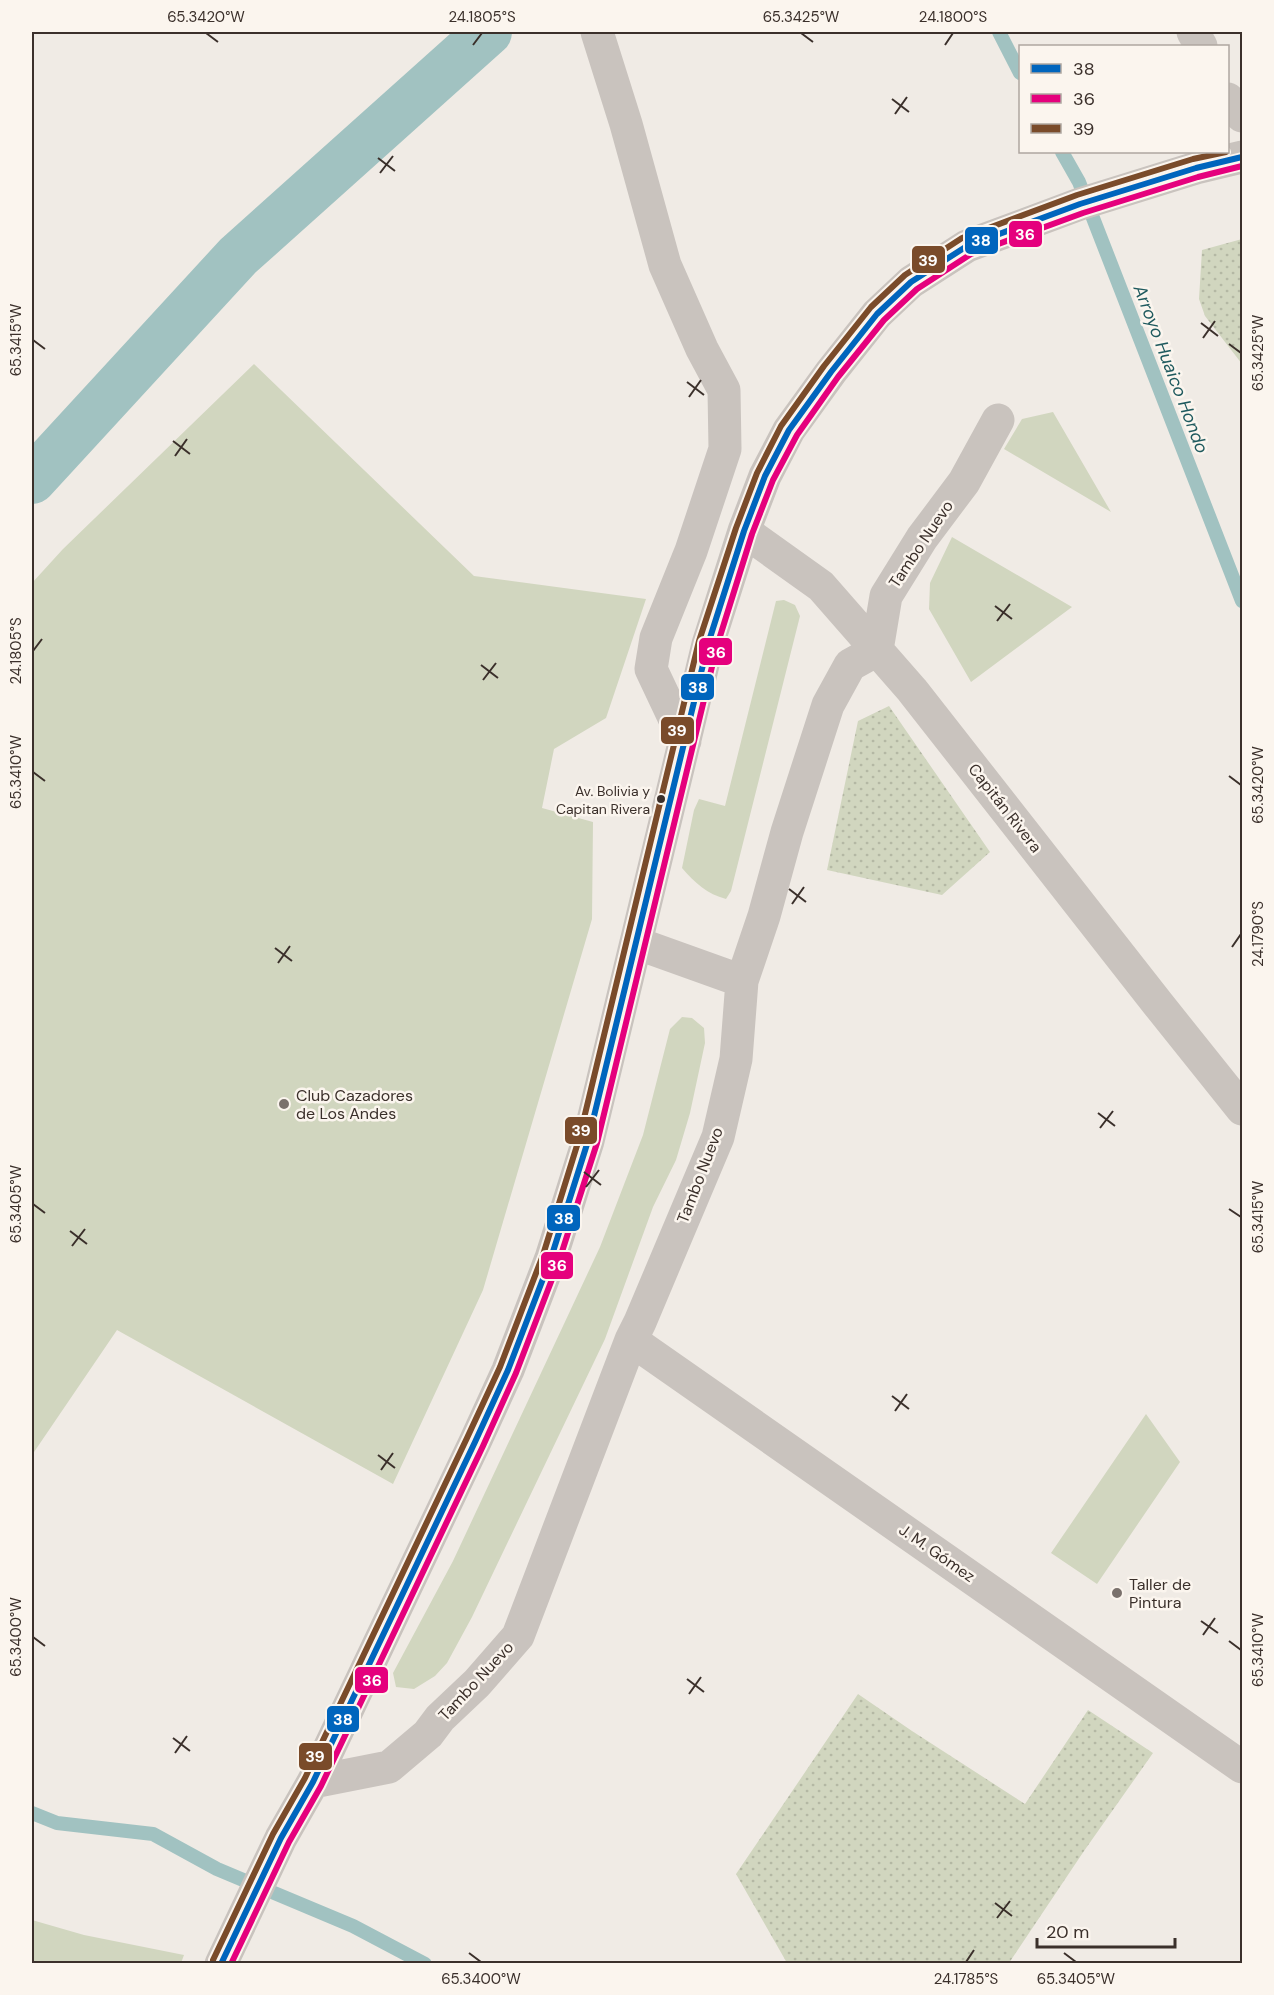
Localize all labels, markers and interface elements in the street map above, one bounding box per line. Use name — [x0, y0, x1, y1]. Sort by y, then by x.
text: 65.3420°W — [167, 7, 245, 27]
text: 24.1805°S — [448, 7, 516, 27]
text: 65.3425°W — [763, 7, 840, 27]
text: 24.1800°S — [919, 7, 987, 27]
legend — [1019, 45, 1229, 153]
text: 38 — [1073, 57, 1095, 81]
text: 36 — [1073, 87, 1095, 111]
text: 39 — [1073, 117, 1094, 141]
line badge: 36 — [1008, 220, 1043, 248]
text: 36 — [1015, 224, 1035, 245]
line badge: 38 — [964, 226, 999, 255]
text: 38 — [971, 230, 991, 251]
line badge: 39 — [911, 245, 946, 274]
text: 39 — [918, 250, 938, 271]
water label: Arroyo Huaico Hondo — [1127, 280, 1214, 457]
text: 65.3415°W — [6, 303, 26, 376]
text: 65.3425°W — [1248, 314, 1268, 391]
street label: Tambo Nuevo — [884, 496, 958, 592]
text: 24.1805°S — [6, 617, 26, 685]
line badge: 36 — [698, 637, 733, 666]
text: 36 — [706, 642, 726, 663]
line badge: 38 — [680, 673, 715, 701]
text: 38 — [688, 677, 708, 698]
line badge: 39 — [660, 716, 695, 745]
text: 39 — [667, 720, 687, 741]
text: 65.3410°W — [6, 735, 26, 809]
text: 65.3420°W — [1248, 746, 1268, 824]
street label: Capitán Rivera — [964, 759, 1046, 857]
place label: Av. Bolivia y Capitan Rivera — [556, 782, 650, 818]
marker: Av. Bolivia y Capitan Rivera — [655, 793, 667, 805]
text: 24.1790°S — [1248, 901, 1268, 967]
place label: Club Cazadores de Los Andes — [296, 1085, 413, 1124]
marker: Club Cazadores de Los Andes — [277, 1097, 291, 1111]
line badge: 39 — [564, 1116, 598, 1145]
text: 39 — [571, 1120, 591, 1141]
street label: Tambo Nuevo — [672, 1124, 728, 1226]
text: 65.3405°W — [6, 1164, 26, 1243]
text: 65.3415°W — [1248, 1180, 1268, 1253]
line badge: 38 — [546, 1204, 581, 1232]
text: 38 — [554, 1208, 574, 1229]
line badge: 36 — [540, 1251, 574, 1280]
text: 36 — [547, 1255, 567, 1276]
street label: J. M. Gómez — [895, 1519, 979, 1587]
place label: Taller de Pintura — [1129, 1574, 1191, 1613]
marker: Taller de Pintura — [1110, 1586, 1124, 1600]
text: 65.3400°W — [6, 1597, 26, 1677]
text: 65.3410°W — [1248, 1613, 1268, 1687]
street label: Tambo Nuevo — [434, 1637, 518, 1725]
line badge: 36 — [354, 1666, 389, 1694]
text: 36 — [362, 1670, 382, 1691]
line badge: 38 — [326, 1705, 360, 1733]
text: 38 — [333, 1709, 353, 1730]
line badge: 39 — [298, 1742, 333, 1771]
text: 39 — [305, 1746, 325, 1767]
scale bar — [1037, 1911, 1175, 1949]
text: 20 m — [1046, 1920, 1089, 1944]
text: 65.3400°W — [441, 1969, 521, 1989]
text: 24.1785°S — [934, 1969, 999, 1989]
text: 65.3405°W — [1037, 1969, 1116, 1989]

